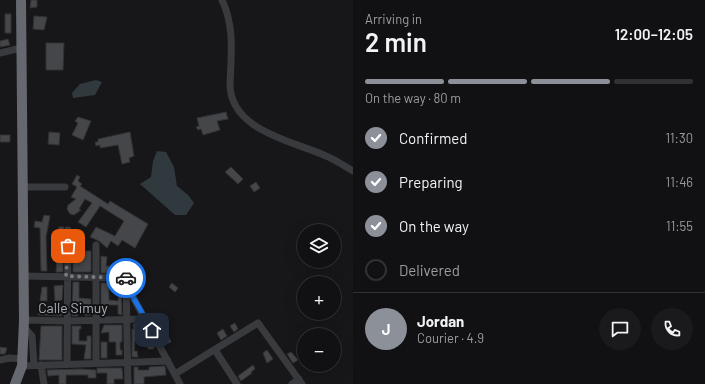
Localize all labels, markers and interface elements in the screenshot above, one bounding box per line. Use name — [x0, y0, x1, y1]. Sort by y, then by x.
text: Arriving in — [365, 11, 422, 27]
text: 12:00–12:05 — [615, 25, 693, 43]
text: 2 min — [365, 26, 427, 57]
text: On the way · 80 m — [365, 90, 461, 106]
icon: check — [365, 127, 387, 149]
text: Confirmed — [399, 129, 467, 147]
text: 11:30 — [665, 130, 693, 146]
icon: check — [365, 171, 387, 193]
text: Preparing — [399, 173, 463, 191]
text: 11:46 — [666, 174, 693, 190]
icon: check — [365, 215, 387, 237]
text: On the way — [399, 217, 469, 235]
text: 11:55 — [666, 218, 693, 234]
map controls — [297, 224, 341, 372]
button: layers — [297, 224, 341, 268]
pin — [51, 229, 85, 263]
icon: bag — [57, 235, 79, 257]
courier — [106, 258, 146, 298]
text: Delivered — [399, 261, 460, 279]
icon: car — [115, 267, 137, 289]
button: + — [297, 276, 341, 320]
street label: Calle Simuy — [38, 299, 108, 316]
button: chat — [599, 308, 641, 350]
button: phone — [651, 308, 693, 350]
text: Jordan — [417, 312, 464, 330]
pin — [135, 313, 169, 347]
icon: home — [141, 319, 163, 341]
text: J — [382, 320, 390, 338]
button: − — [297, 328, 341, 372]
text: Courier · 4.9 — [417, 330, 484, 346]

